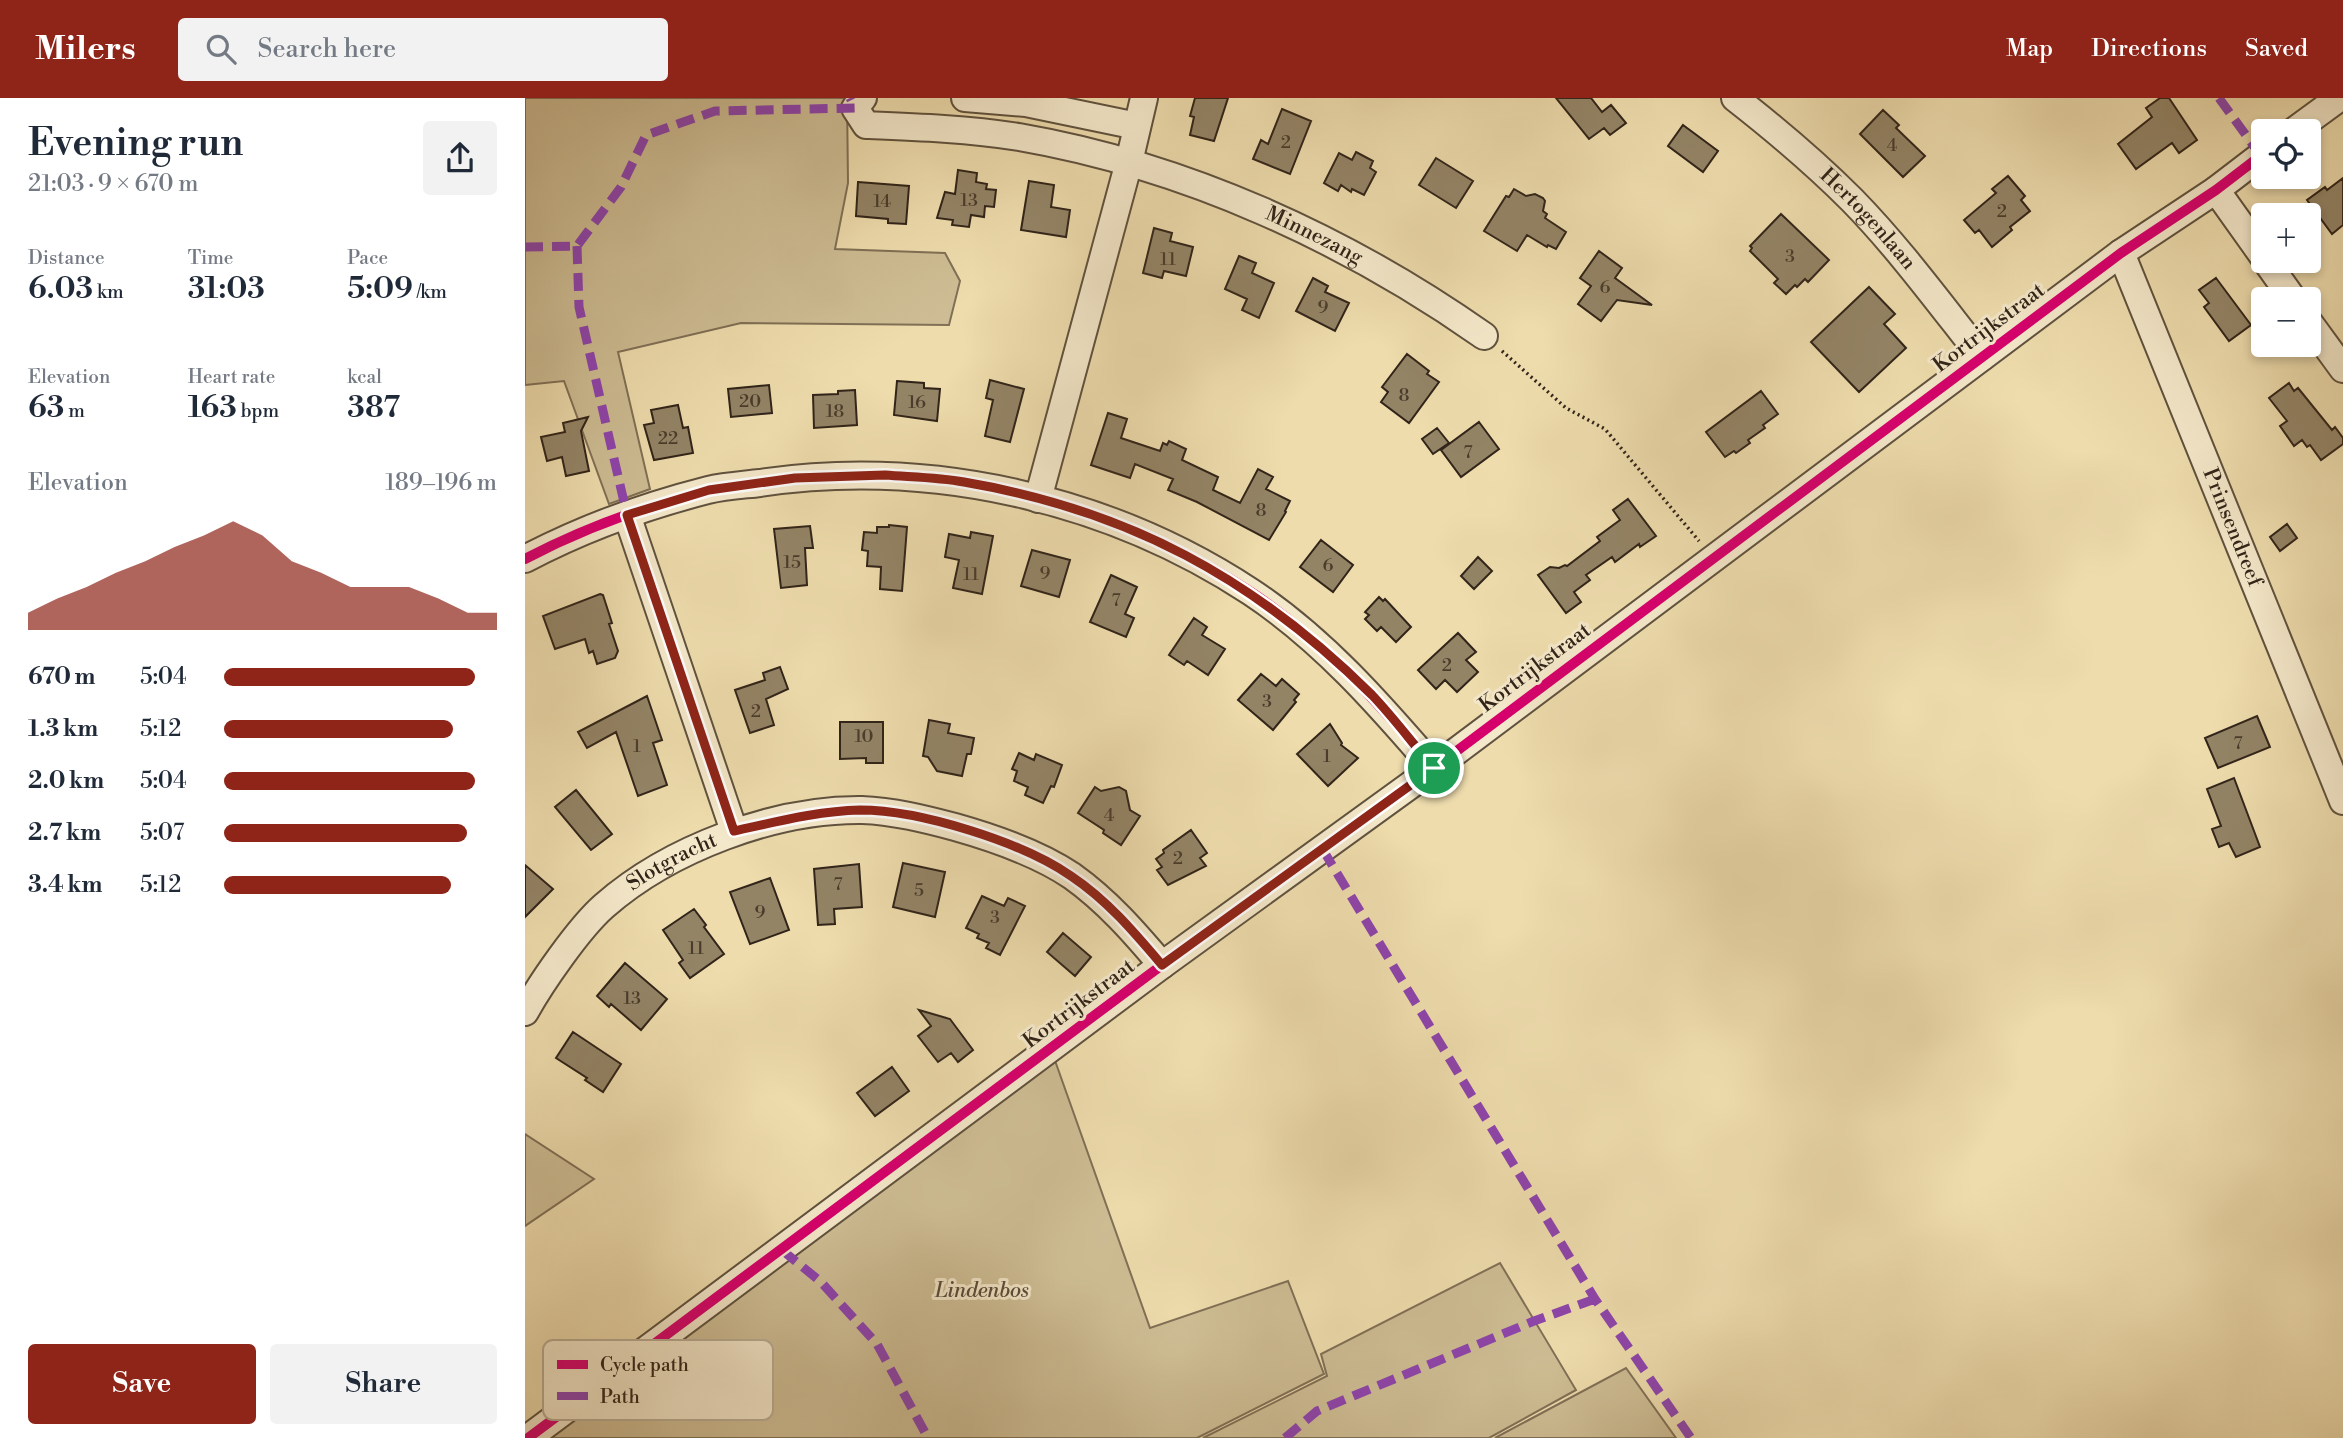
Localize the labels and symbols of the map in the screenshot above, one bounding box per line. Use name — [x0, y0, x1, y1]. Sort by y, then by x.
house number: 2 — [1281, 131, 1291, 154]
house number: 4 — [1887, 134, 1898, 157]
street label: Hertogenlaan — [1814, 163, 1922, 276]
house number: 13 — [960, 189, 978, 212]
house number: 14 — [873, 190, 891, 213]
house number: 2 — [1997, 200, 2007, 223]
street label: Minnezang — [1261, 201, 1367, 271]
house number: 3 — [1785, 245, 1795, 268]
house number: 11 — [1160, 248, 1176, 271]
house number: 6 — [1600, 276, 1611, 299]
street label: Kortrijkstraat — [1928, 277, 2050, 378]
house number: 9 — [1318, 296, 1329, 319]
house number: 8 — [1398, 384, 1410, 407]
house number: 20 — [739, 390, 761, 413]
house number: 16 — [908, 391, 926, 414]
house number: 18 — [826, 400, 844, 423]
house number: 22 — [658, 427, 678, 450]
house number: 7 — [1463, 441, 1473, 464]
street label: Prinsendreef — [2197, 464, 2268, 592]
house number: 8 — [1255, 499, 1267, 522]
house number: 15 — [783, 551, 801, 574]
house number: 6 — [1323, 554, 1334, 577]
house number: 9 — [1040, 562, 1051, 585]
house number: 11 — [963, 563, 979, 586]
house number: 7 — [1111, 589, 1121, 612]
street label: Kortrijkstraat — [1474, 617, 1596, 718]
house number: 2 — [1442, 654, 1452, 677]
house number: 3 — [1262, 690, 1272, 713]
house number: 2 — [751, 700, 761, 723]
house number: 10 — [854, 725, 874, 748]
house number: 7 — [2233, 732, 2243, 755]
house number: 1 — [633, 735, 641, 758]
pin — [1404, 738, 1464, 798]
house number: 1 — [1323, 745, 1331, 768]
house number: 4 — [1104, 804, 1115, 827]
street label: Slotgracht — [622, 827, 721, 897]
house number: 2 — [1173, 847, 1183, 870]
house number: 7 — [833, 873, 843, 896]
house number: 5 — [914, 879, 924, 902]
house number: 9 — [755, 901, 766, 924]
house number: 3 — [990, 906, 1000, 929]
house number: 11 — [688, 937, 704, 960]
street label: Kortrijkstraat — [1018, 953, 1140, 1054]
house number: 13 — [623, 987, 641, 1010]
park label: Lindenbos — [934, 1278, 1029, 1304]
legend — [543, 1340, 773, 1420]
text: Cycle path — [600, 1353, 689, 1377]
text: Path — [600, 1385, 640, 1409]

